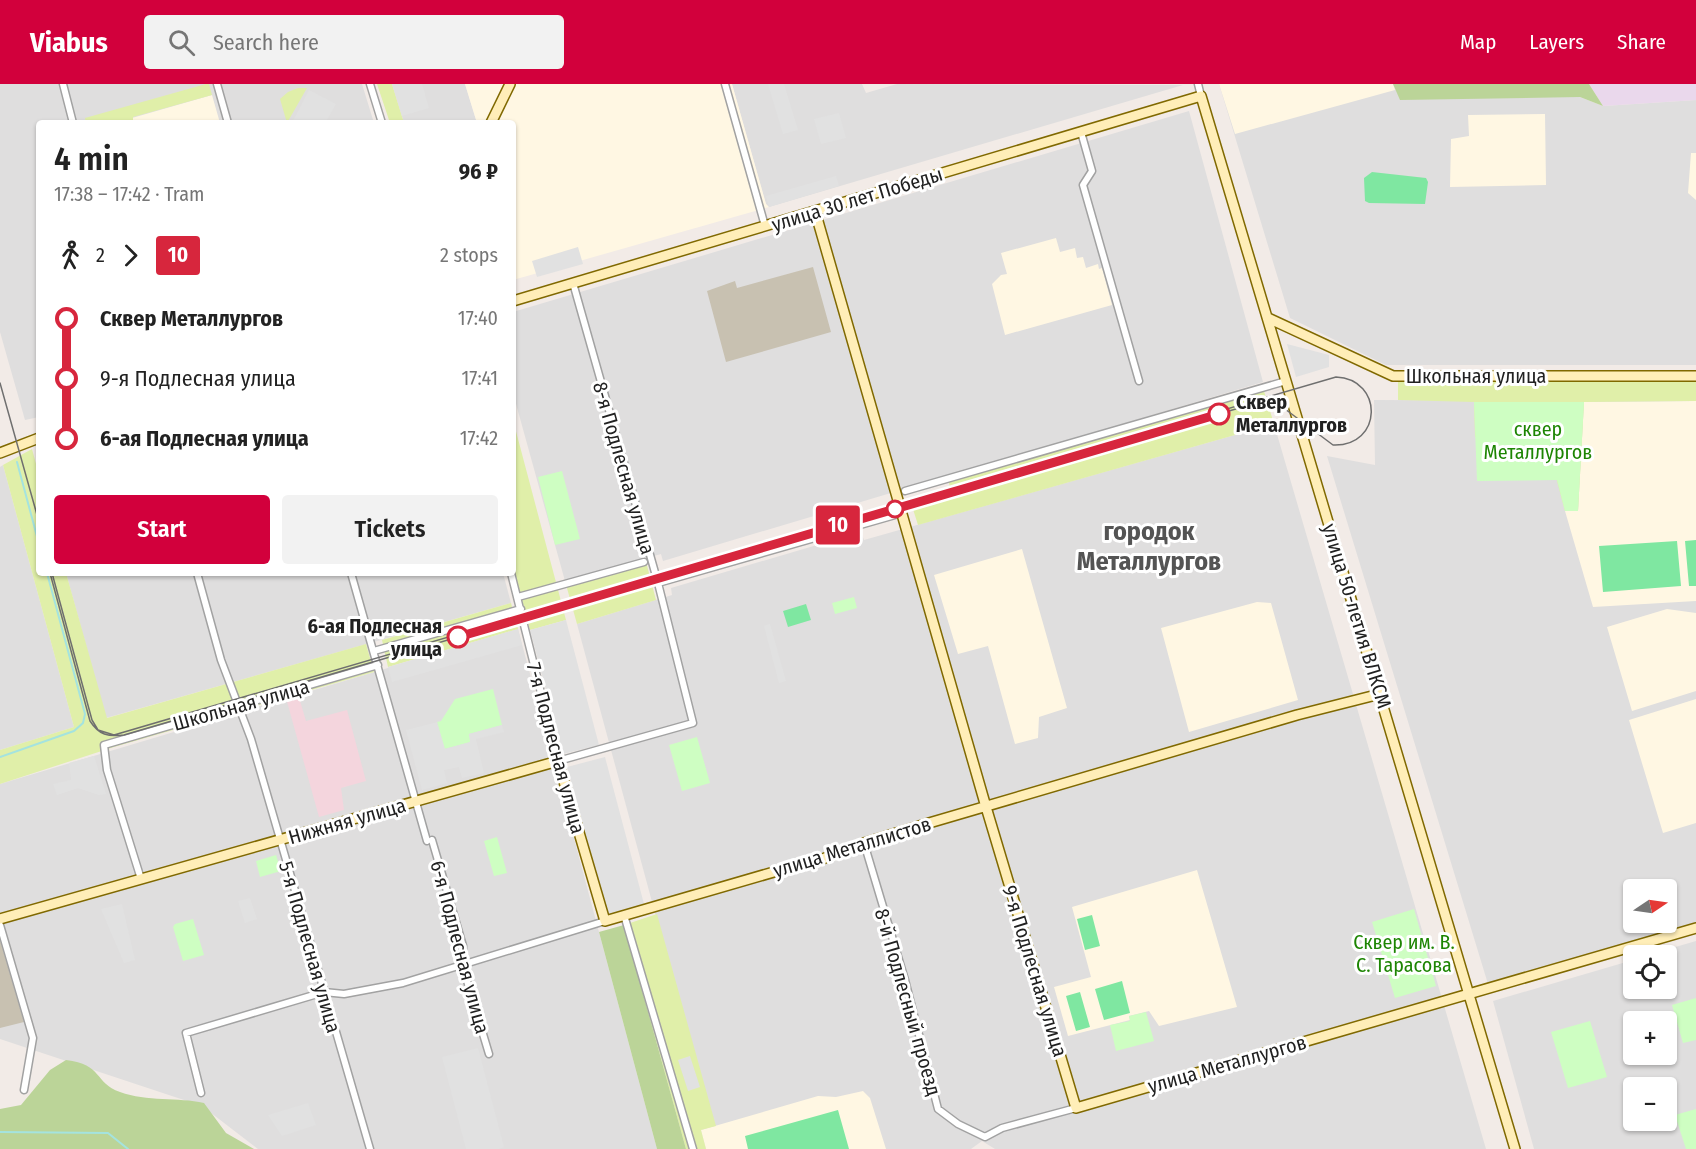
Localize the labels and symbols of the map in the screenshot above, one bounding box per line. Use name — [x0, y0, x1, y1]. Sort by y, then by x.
street label: улица 30 лет Победы — [769, 162, 945, 236]
street label: Школьная улица — [1406, 364, 1546, 388]
street label: 8-я Подлесная улица — [588, 379, 660, 557]
place label: Сквер Металлургов — [1236, 390, 1347, 437]
marker: Сквер Металлургов — [1208, 403, 1230, 425]
park label: сквер Металлургов — [1484, 417, 1592, 464]
unlabelled marker — [886, 500, 904, 518]
line badge: 10 — [811, 506, 865, 544]
district label: городок Металлургов — [1077, 516, 1221, 577]
street label: улица 50-летия ВЛКСМ — [1317, 521, 1397, 711]
place label: 6-ая Подлесная улица — [307, 614, 442, 661]
marker: 6-ая Подлесная улица — [447, 626, 469, 648]
street label: 7-я Подлесная улица — [522, 660, 590, 836]
street label: Школьная улица — [170, 674, 312, 736]
street label: Нижняя улица — [286, 793, 408, 849]
street label: улица Металлистов — [770, 812, 934, 882]
street label: 5-я Подлесная улица — [274, 858, 346, 1036]
street label: 6-я Подлесная улица — [425, 858, 495, 1036]
north arrow — [1623, 879, 1677, 933]
street label: 9-я Подлесная улица — [998, 882, 1072, 1060]
street label: 8-й Подлесный проезд — [870, 906, 946, 1098]
park label: Сквер им. В. С. Тарасова — [1353, 930, 1455, 977]
street label: улица Металлургов — [1145, 1030, 1309, 1098]

